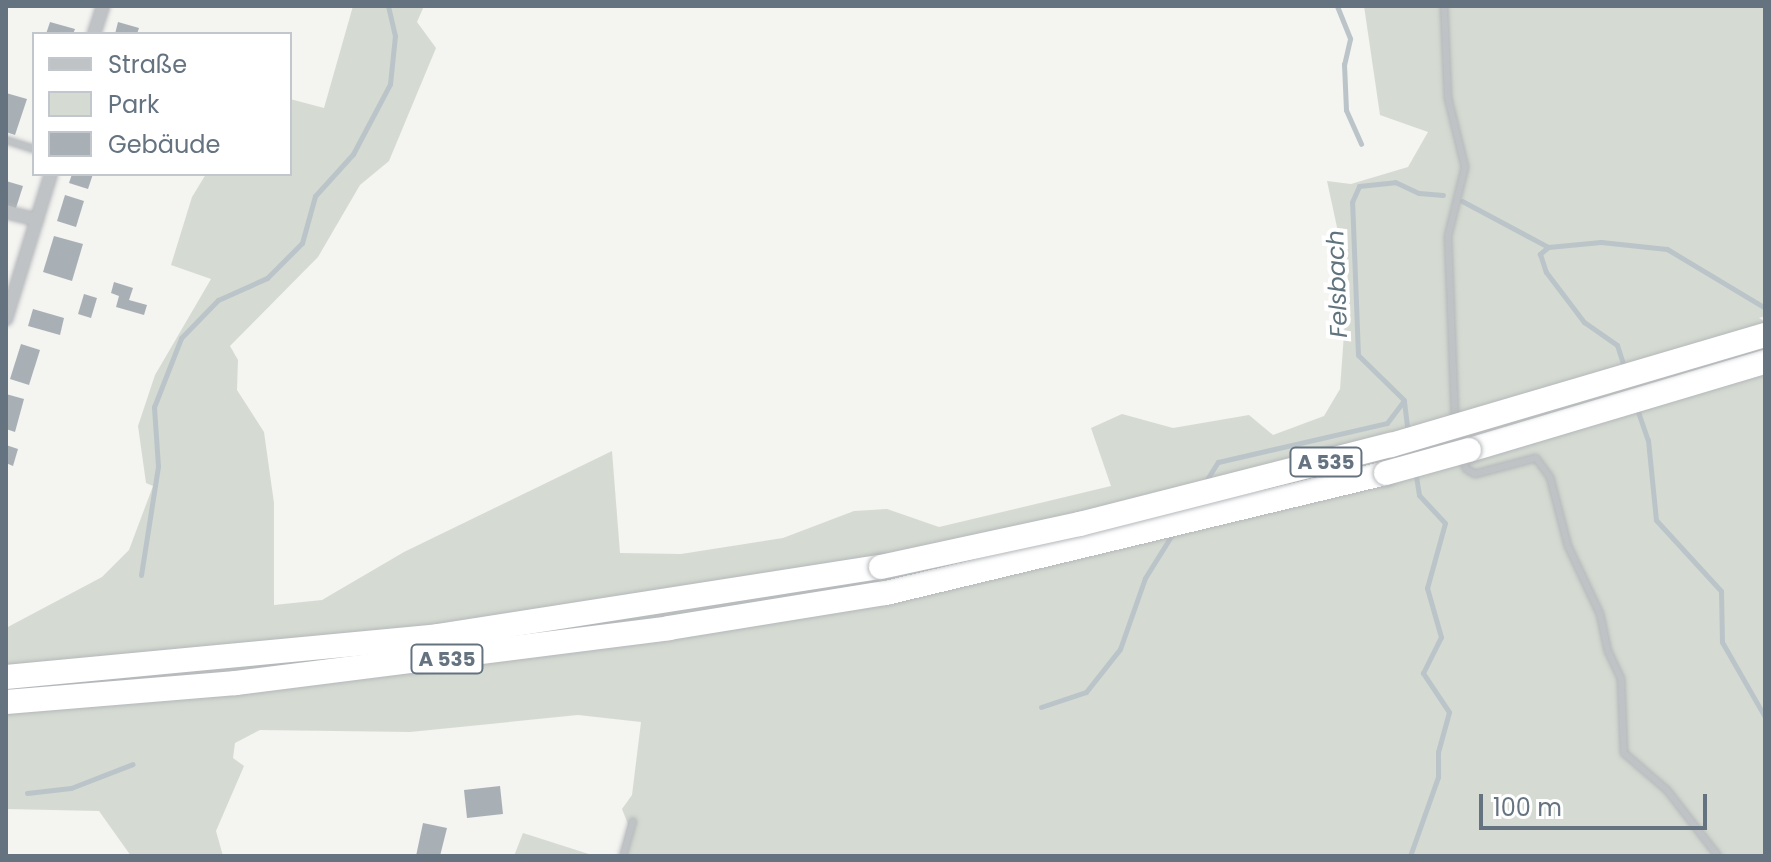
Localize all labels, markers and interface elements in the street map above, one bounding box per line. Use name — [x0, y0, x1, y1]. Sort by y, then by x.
legend — [32, 32, 292, 176]
text: Straße — [108, 48, 187, 81]
text: Park — [108, 88, 159, 121]
text: Gebäude — [108, 128, 220, 161]
water label: Felsbach — [1321, 230, 1353, 338]
road number: A 535 — [1288, 446, 1364, 478]
road number: A 535 — [409, 643, 485, 675]
scale bar — [1483, 778, 1711, 828]
text: 100 m — [1493, 791, 1562, 824]

